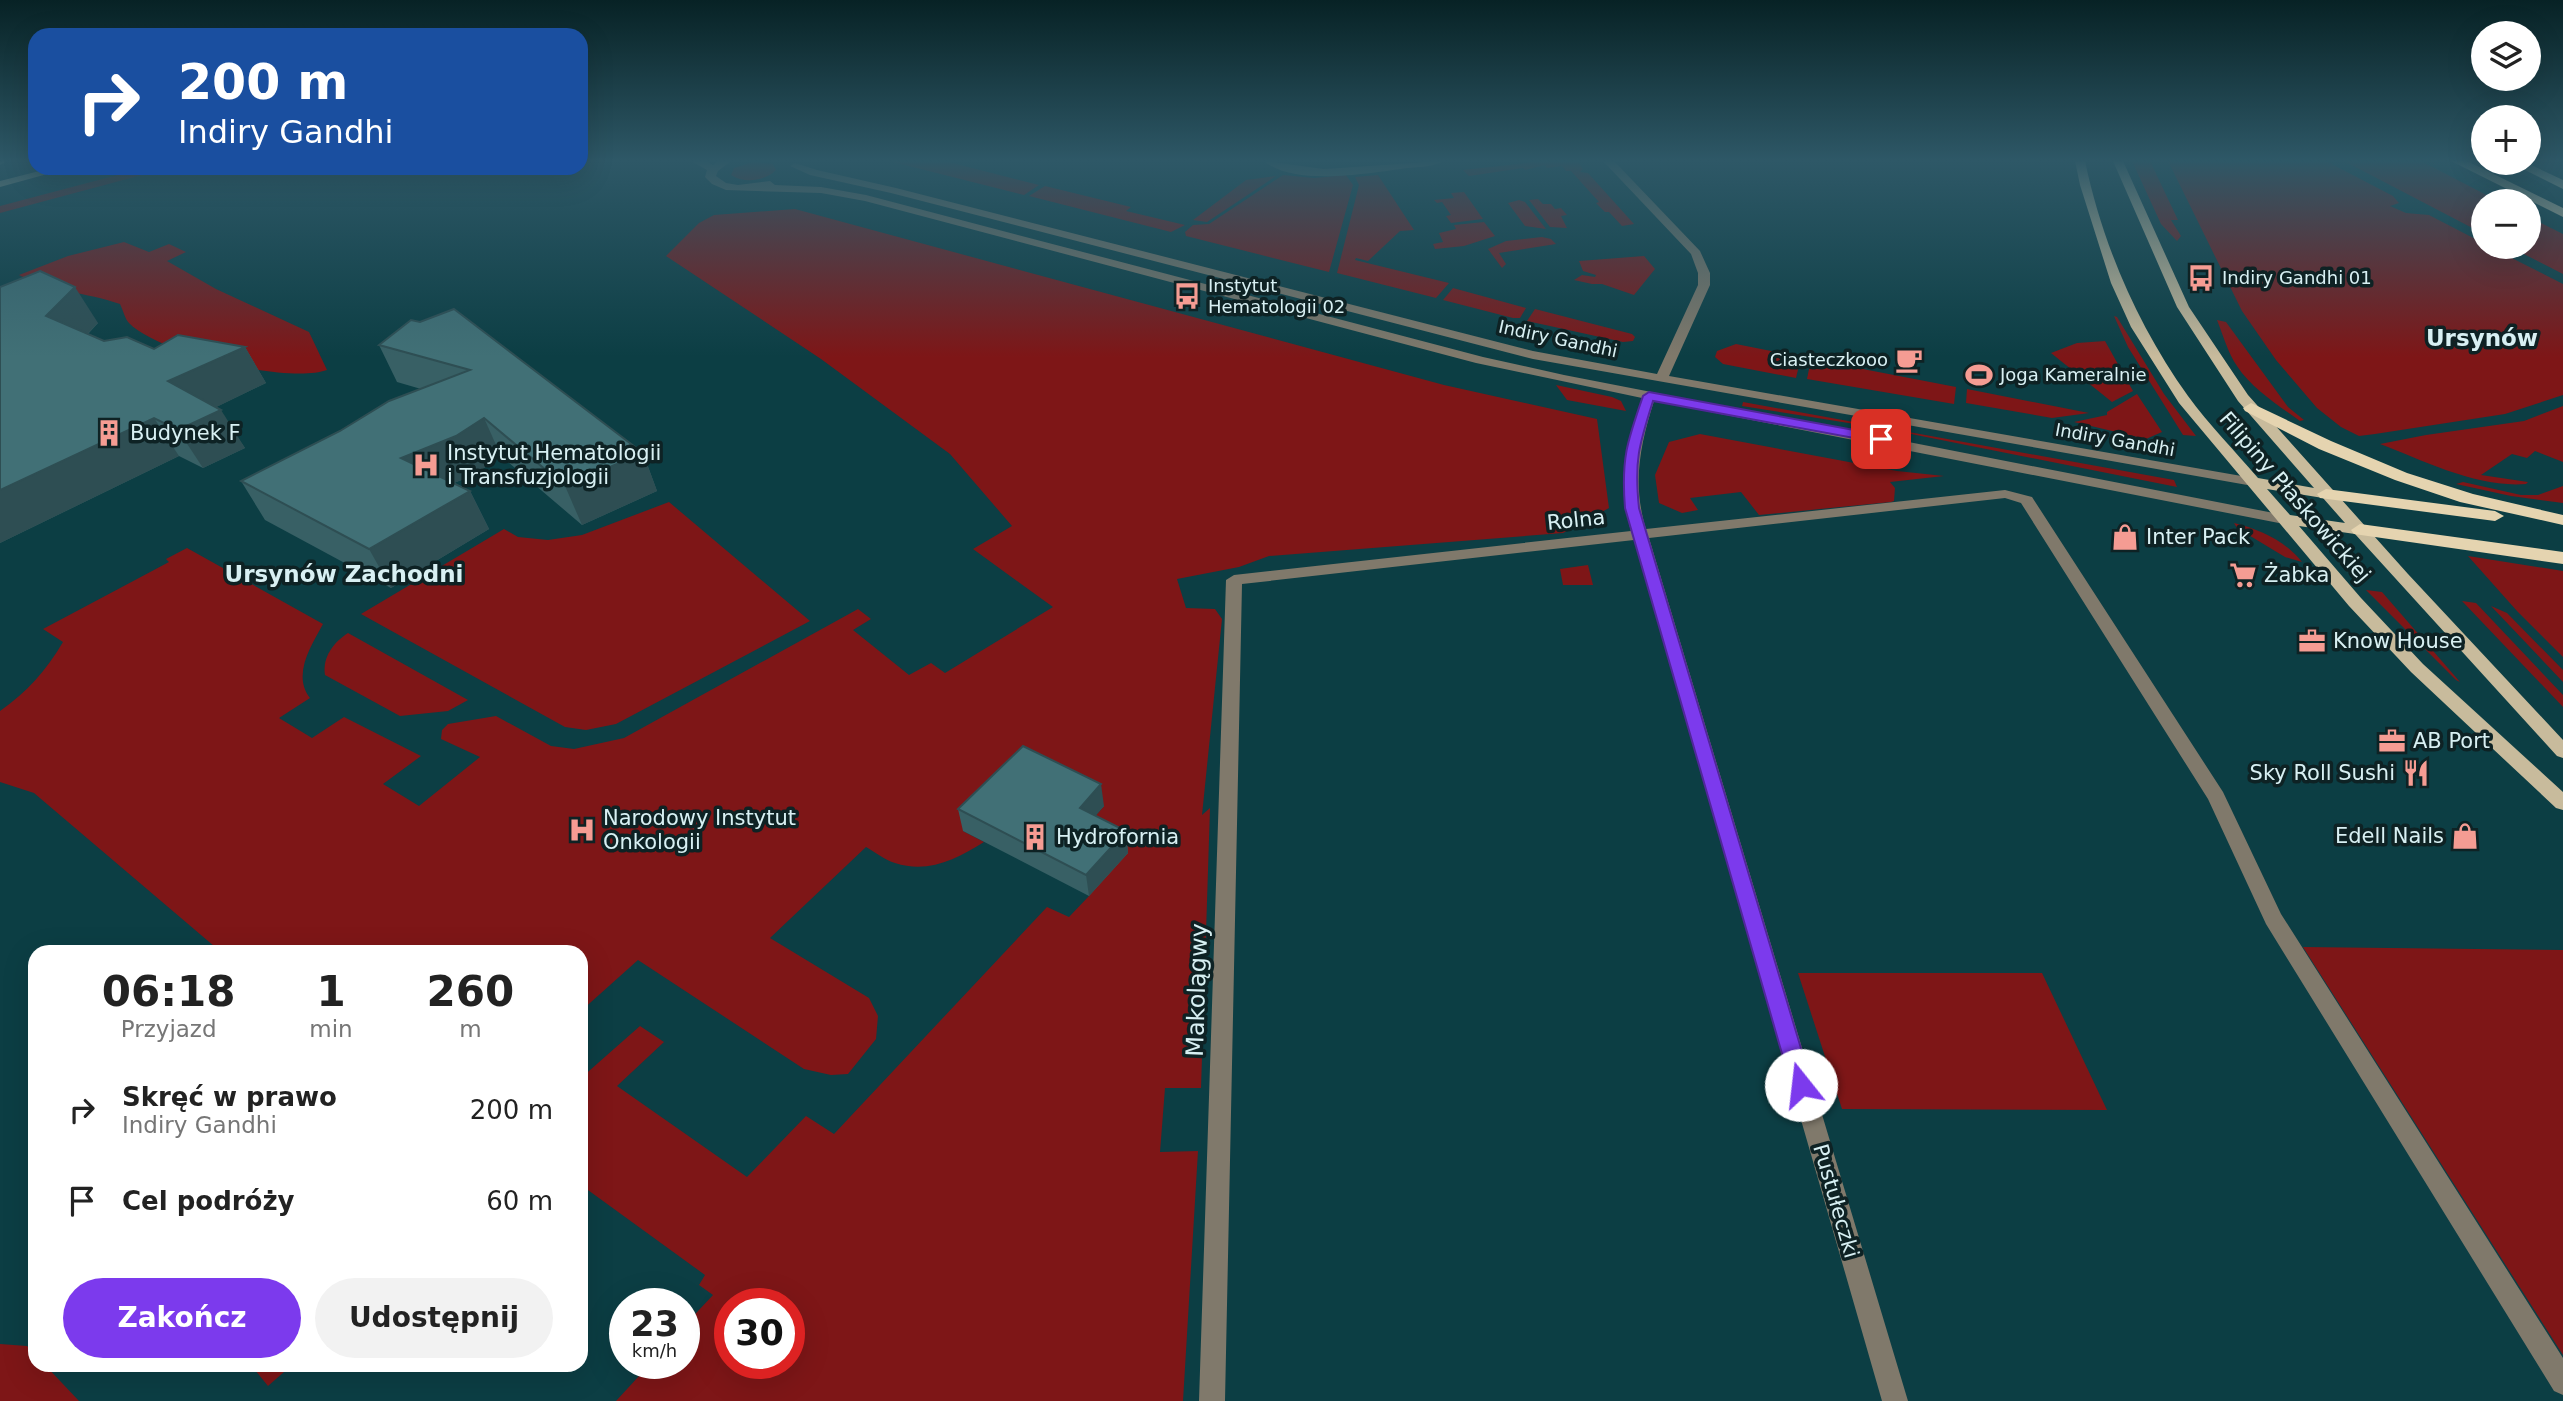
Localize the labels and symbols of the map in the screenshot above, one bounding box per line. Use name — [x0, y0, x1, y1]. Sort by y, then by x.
bus stop icon: Indiry Gandhi 01 — [2186, 263, 2216, 293]
place label: Indiry Gandhi 01 — [2222, 267, 2372, 288]
place label: Instytut Hematologii 02 — [1208, 275, 1345, 317]
bus stop icon: Instytut Hematologii 02 — [1172, 281, 1202, 311]
street label: Indiry Gandhi — [1497, 316, 1620, 361]
district label: Ursynów — [2426, 325, 2538, 351]
cafe icon: Ciasteczkooo — [1894, 345, 1924, 375]
place label: Ciasteczkooo — [1770, 349, 1888, 370]
sports icon: Joga Kameralnie — [1964, 360, 1994, 390]
place label: Joga Kameralnie — [1999, 364, 2147, 385]
street label: Filipiny Płaskowickiej — [2215, 407, 2375, 587]
pin — [1851, 409, 1911, 469]
building icon: Budynek F — [94, 418, 124, 448]
street label: Indiry Gandhi — [2054, 419, 2177, 460]
place label: Budynek F — [130, 421, 241, 445]
place label: Instytut Hematologii i Transfuzjologii — [447, 441, 661, 489]
hospital icon: Instytut Hematologii i Transfuzjologii — [411, 450, 441, 480]
street label: Rolna — [1546, 505, 1606, 535]
shop icon: Inter Pack — [2110, 522, 2140, 552]
place label: Inter Pack — [2146, 525, 2251, 549]
supermarket icon: Żabka — [2228, 560, 2258, 590]
district label: Ursynów Zachodni — [225, 561, 463, 587]
place label: Żabka — [2264, 562, 2329, 587]
office icon: Know House — [2297, 626, 2327, 656]
place label: Know House — [2333, 629, 2463, 653]
office icon: AB Port — [2377, 726, 2407, 756]
place label: AB Port — [2413, 729, 2490, 753]
restaurant icon: Sky Roll Sushi — [2401, 758, 2431, 788]
place label: Sky Roll Sushi — [2250, 761, 2395, 785]
place label: Narodowy Instytut Onkologii — [603, 806, 796, 854]
hospital icon: Narodowy Instytut Onkologii — [567, 815, 597, 845]
shop icon: Edell Nails — [2450, 821, 2480, 851]
building icon: Hydrofornia — [1020, 822, 1050, 852]
place label: Edell Nails — [2335, 824, 2444, 848]
place label: Hydrofornia — [1056, 825, 1179, 849]
street label: Makolągwy — [1181, 923, 1213, 1057]
position arrow — [1764, 1048, 1838, 1122]
street label: Pustułeczki — [1808, 1141, 1864, 1261]
speed limit sign: 30 — [714, 1288, 805, 1379]

